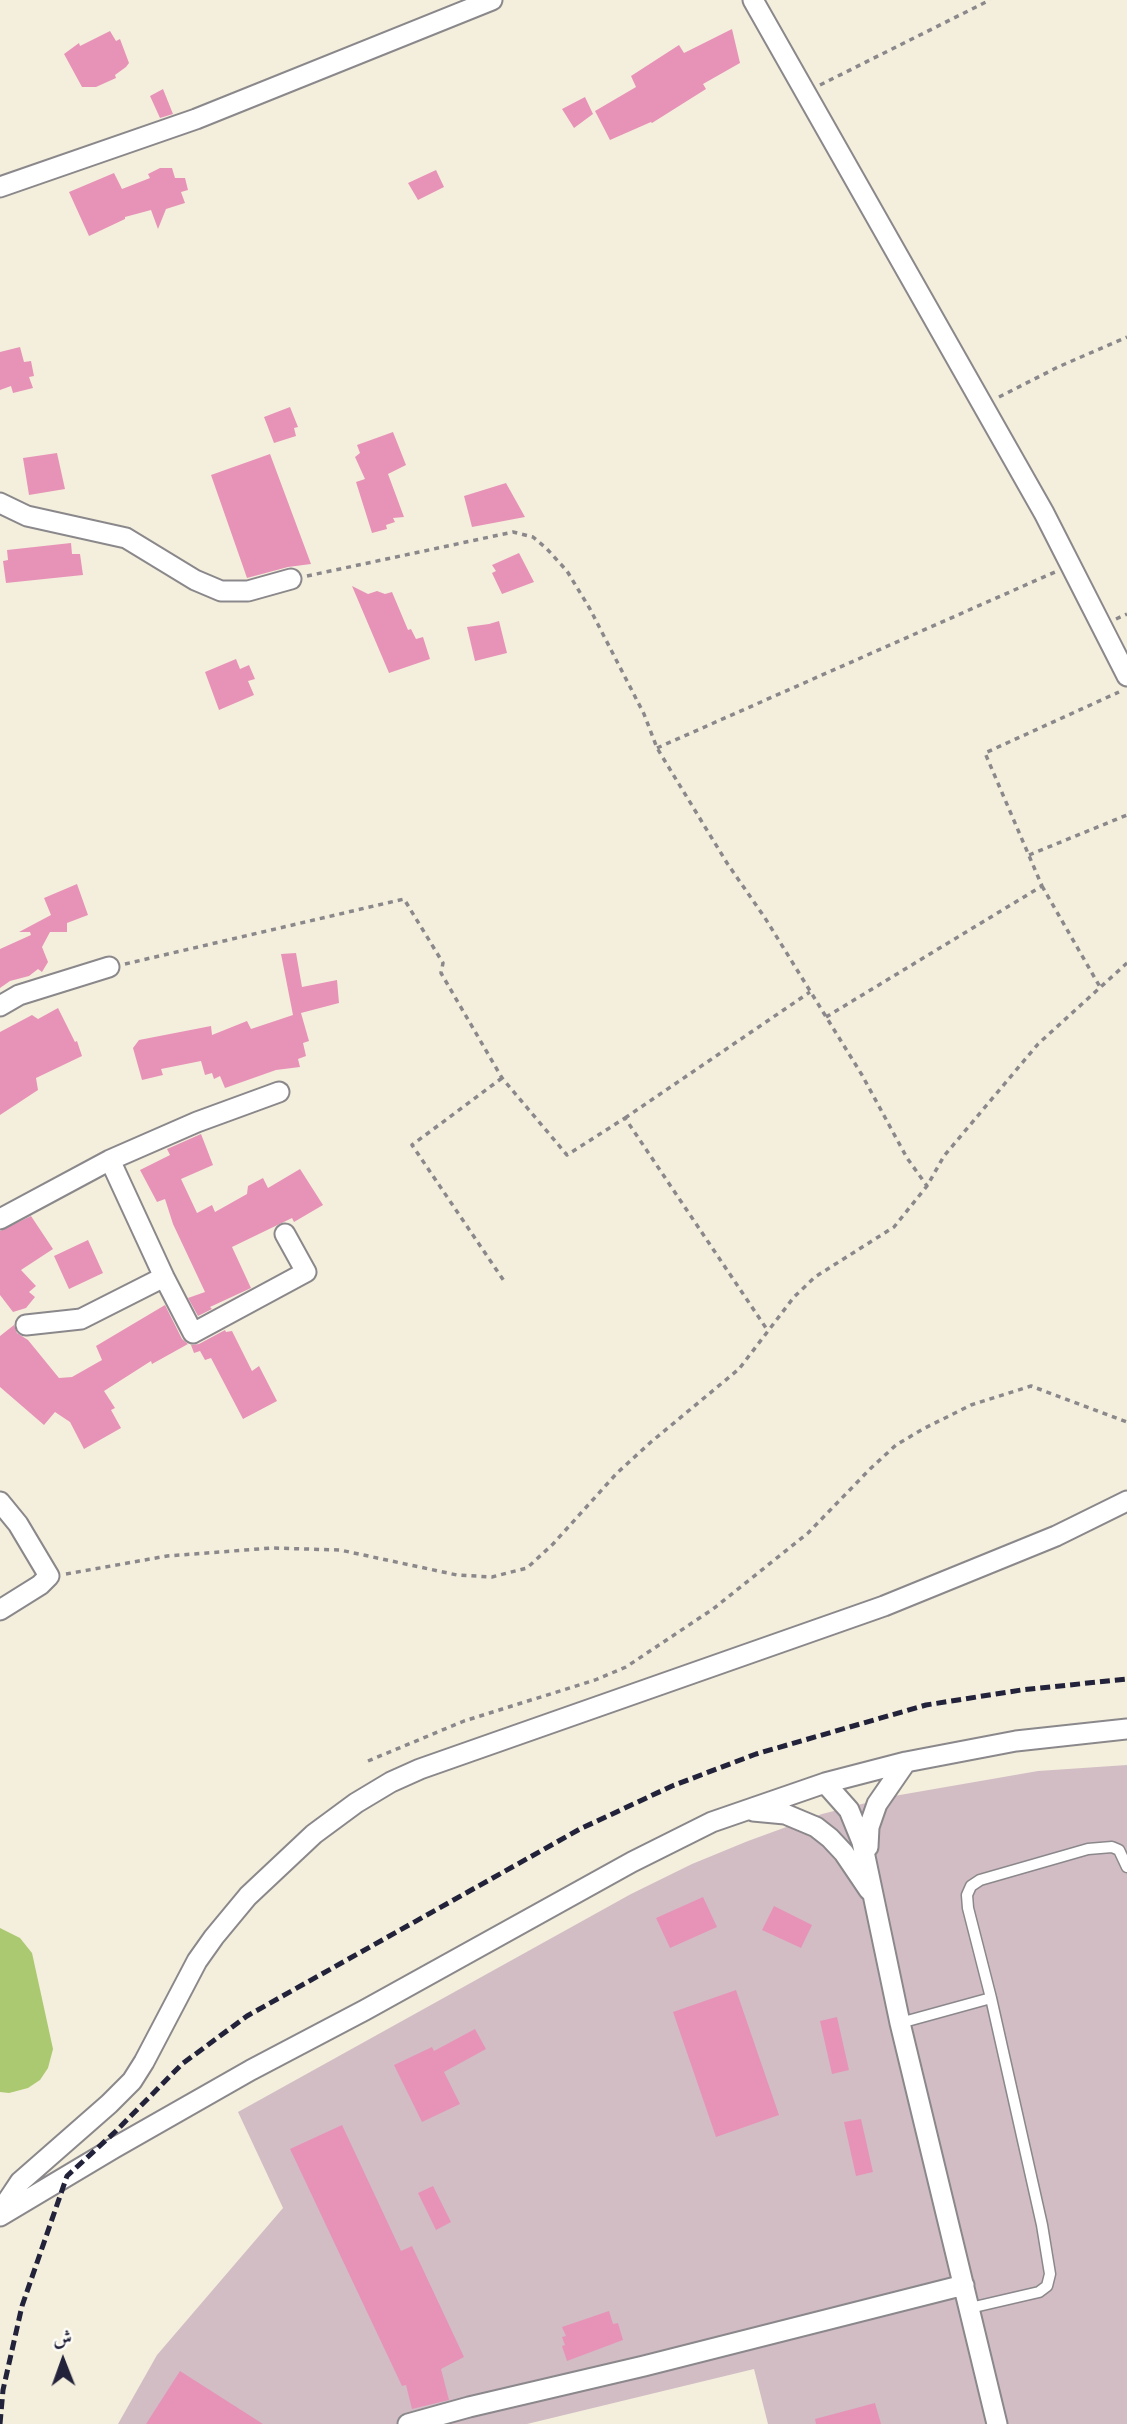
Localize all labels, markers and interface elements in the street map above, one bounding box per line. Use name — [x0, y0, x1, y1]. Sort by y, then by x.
north arrow — [28, 2326, 98, 2396]
text: ش — [53, 2326, 72, 2353]

